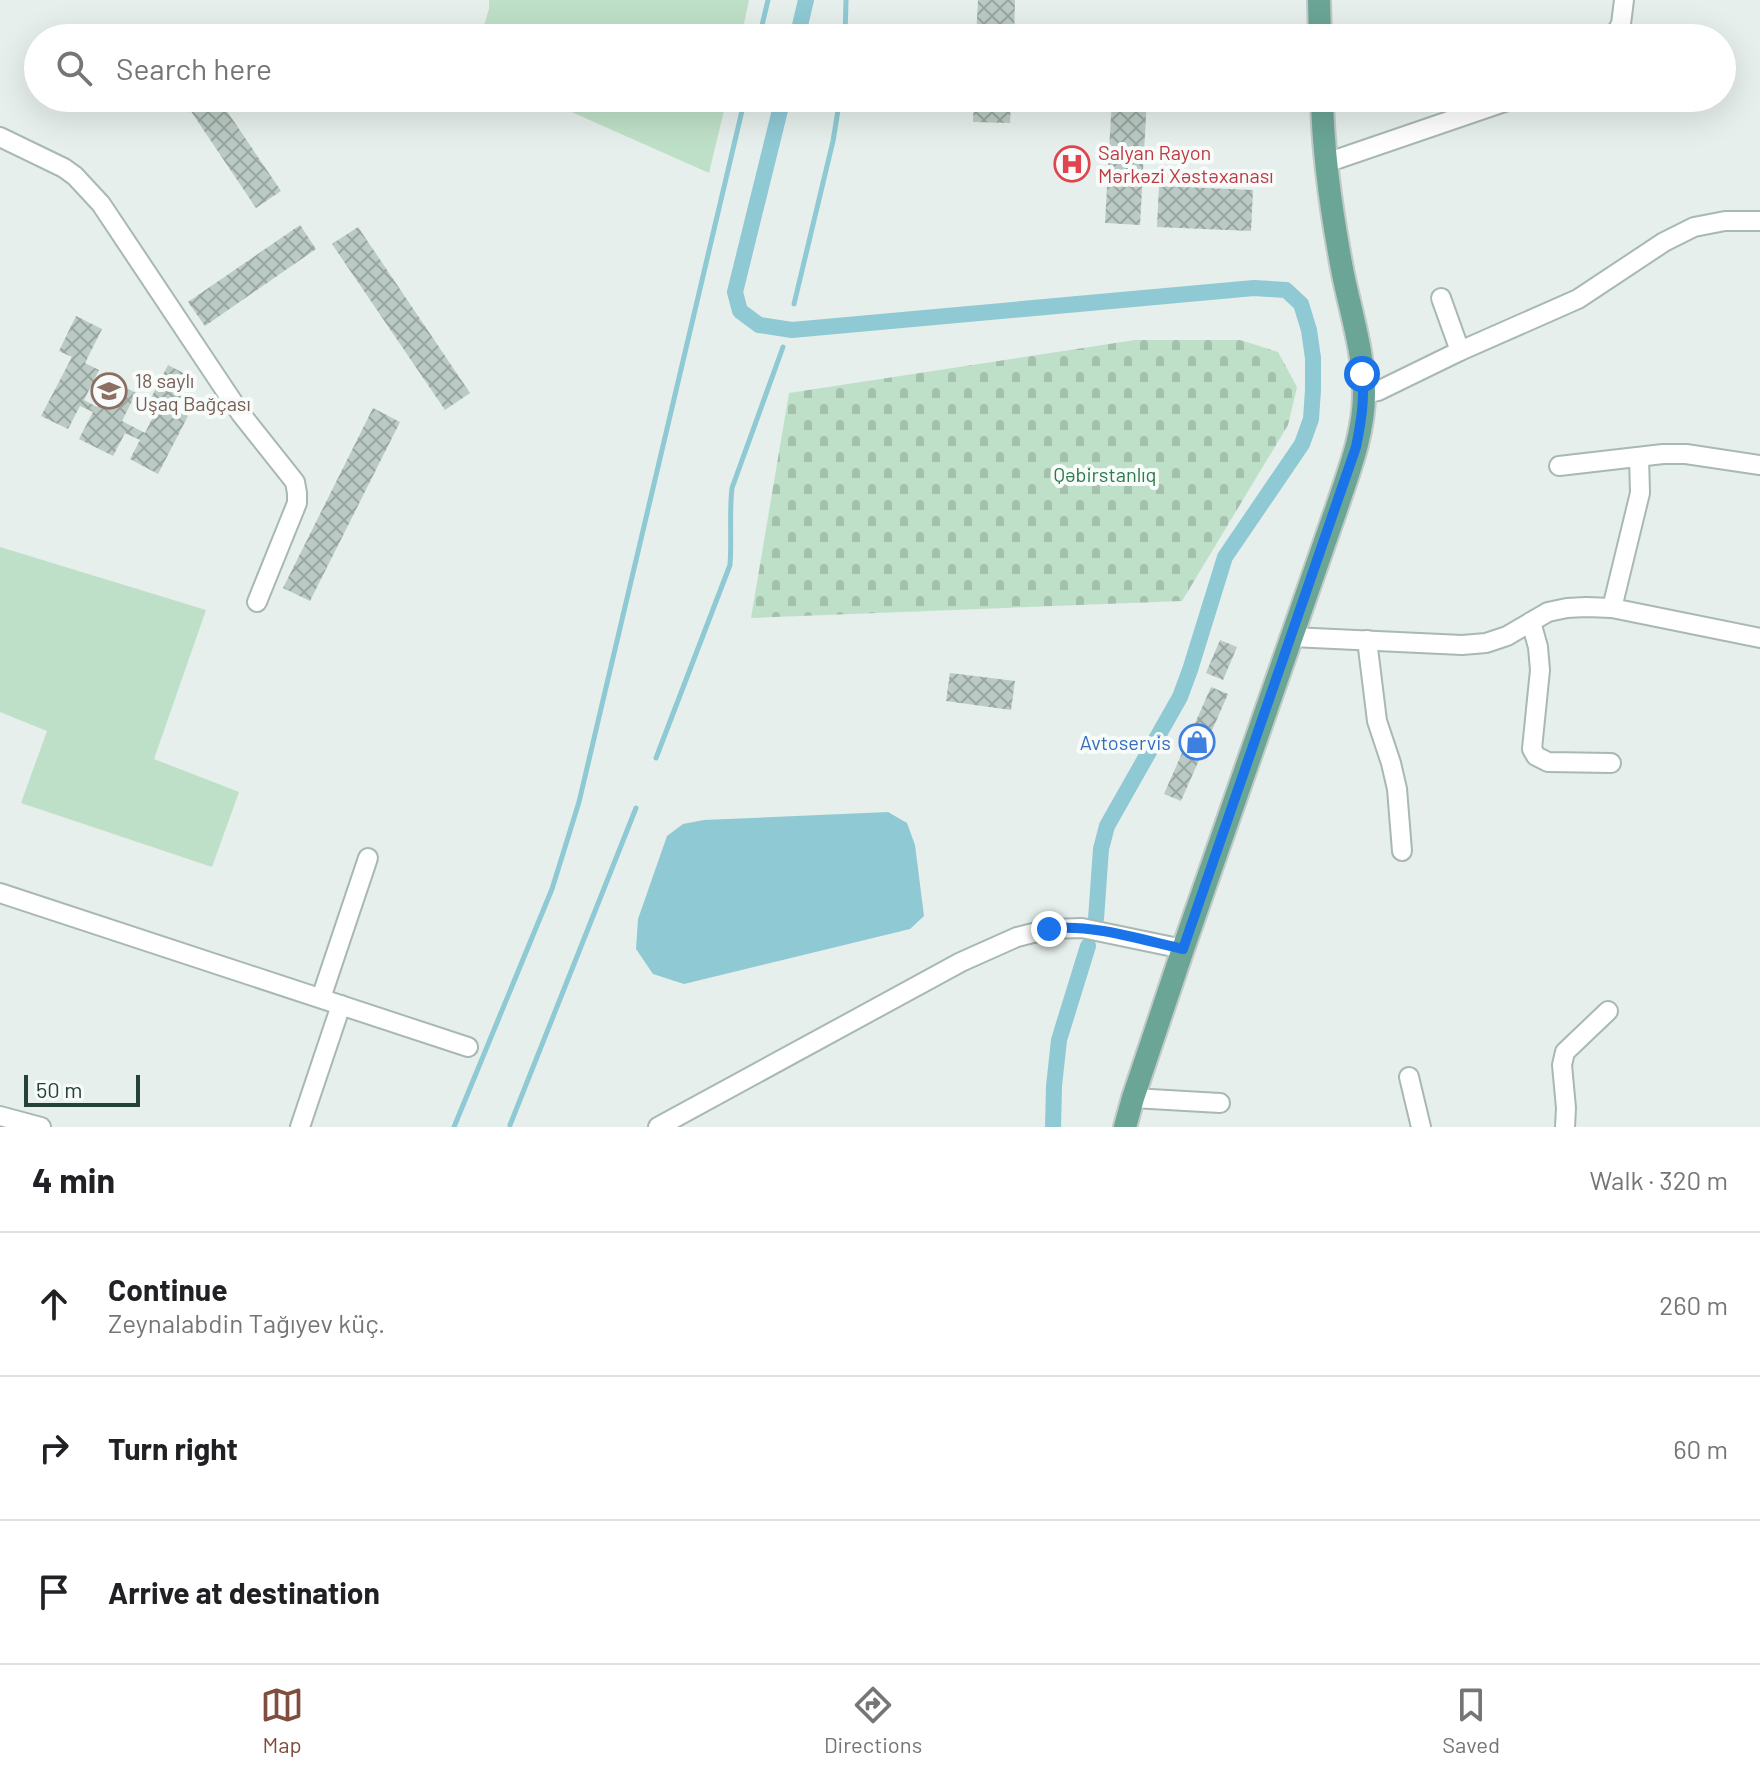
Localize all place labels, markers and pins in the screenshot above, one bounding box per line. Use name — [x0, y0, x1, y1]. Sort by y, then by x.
place label: Salyan Rayon Mərkəzi Xəstəxanası — [1098, 140, 1274, 187]
hospital icon: Salyan Rayon Mərkəzi Xəstəxanası — [1053, 145, 1091, 183]
place label: 18 saylı Uşaq Bağçası — [135, 368, 251, 415]
school or university icon: 18 saylı Uşaq Bağçası — [90, 372, 128, 410]
shop icon: Avtoservis — [1178, 723, 1216, 761]
place label: Avtoservis — [1080, 730, 1171, 754]

